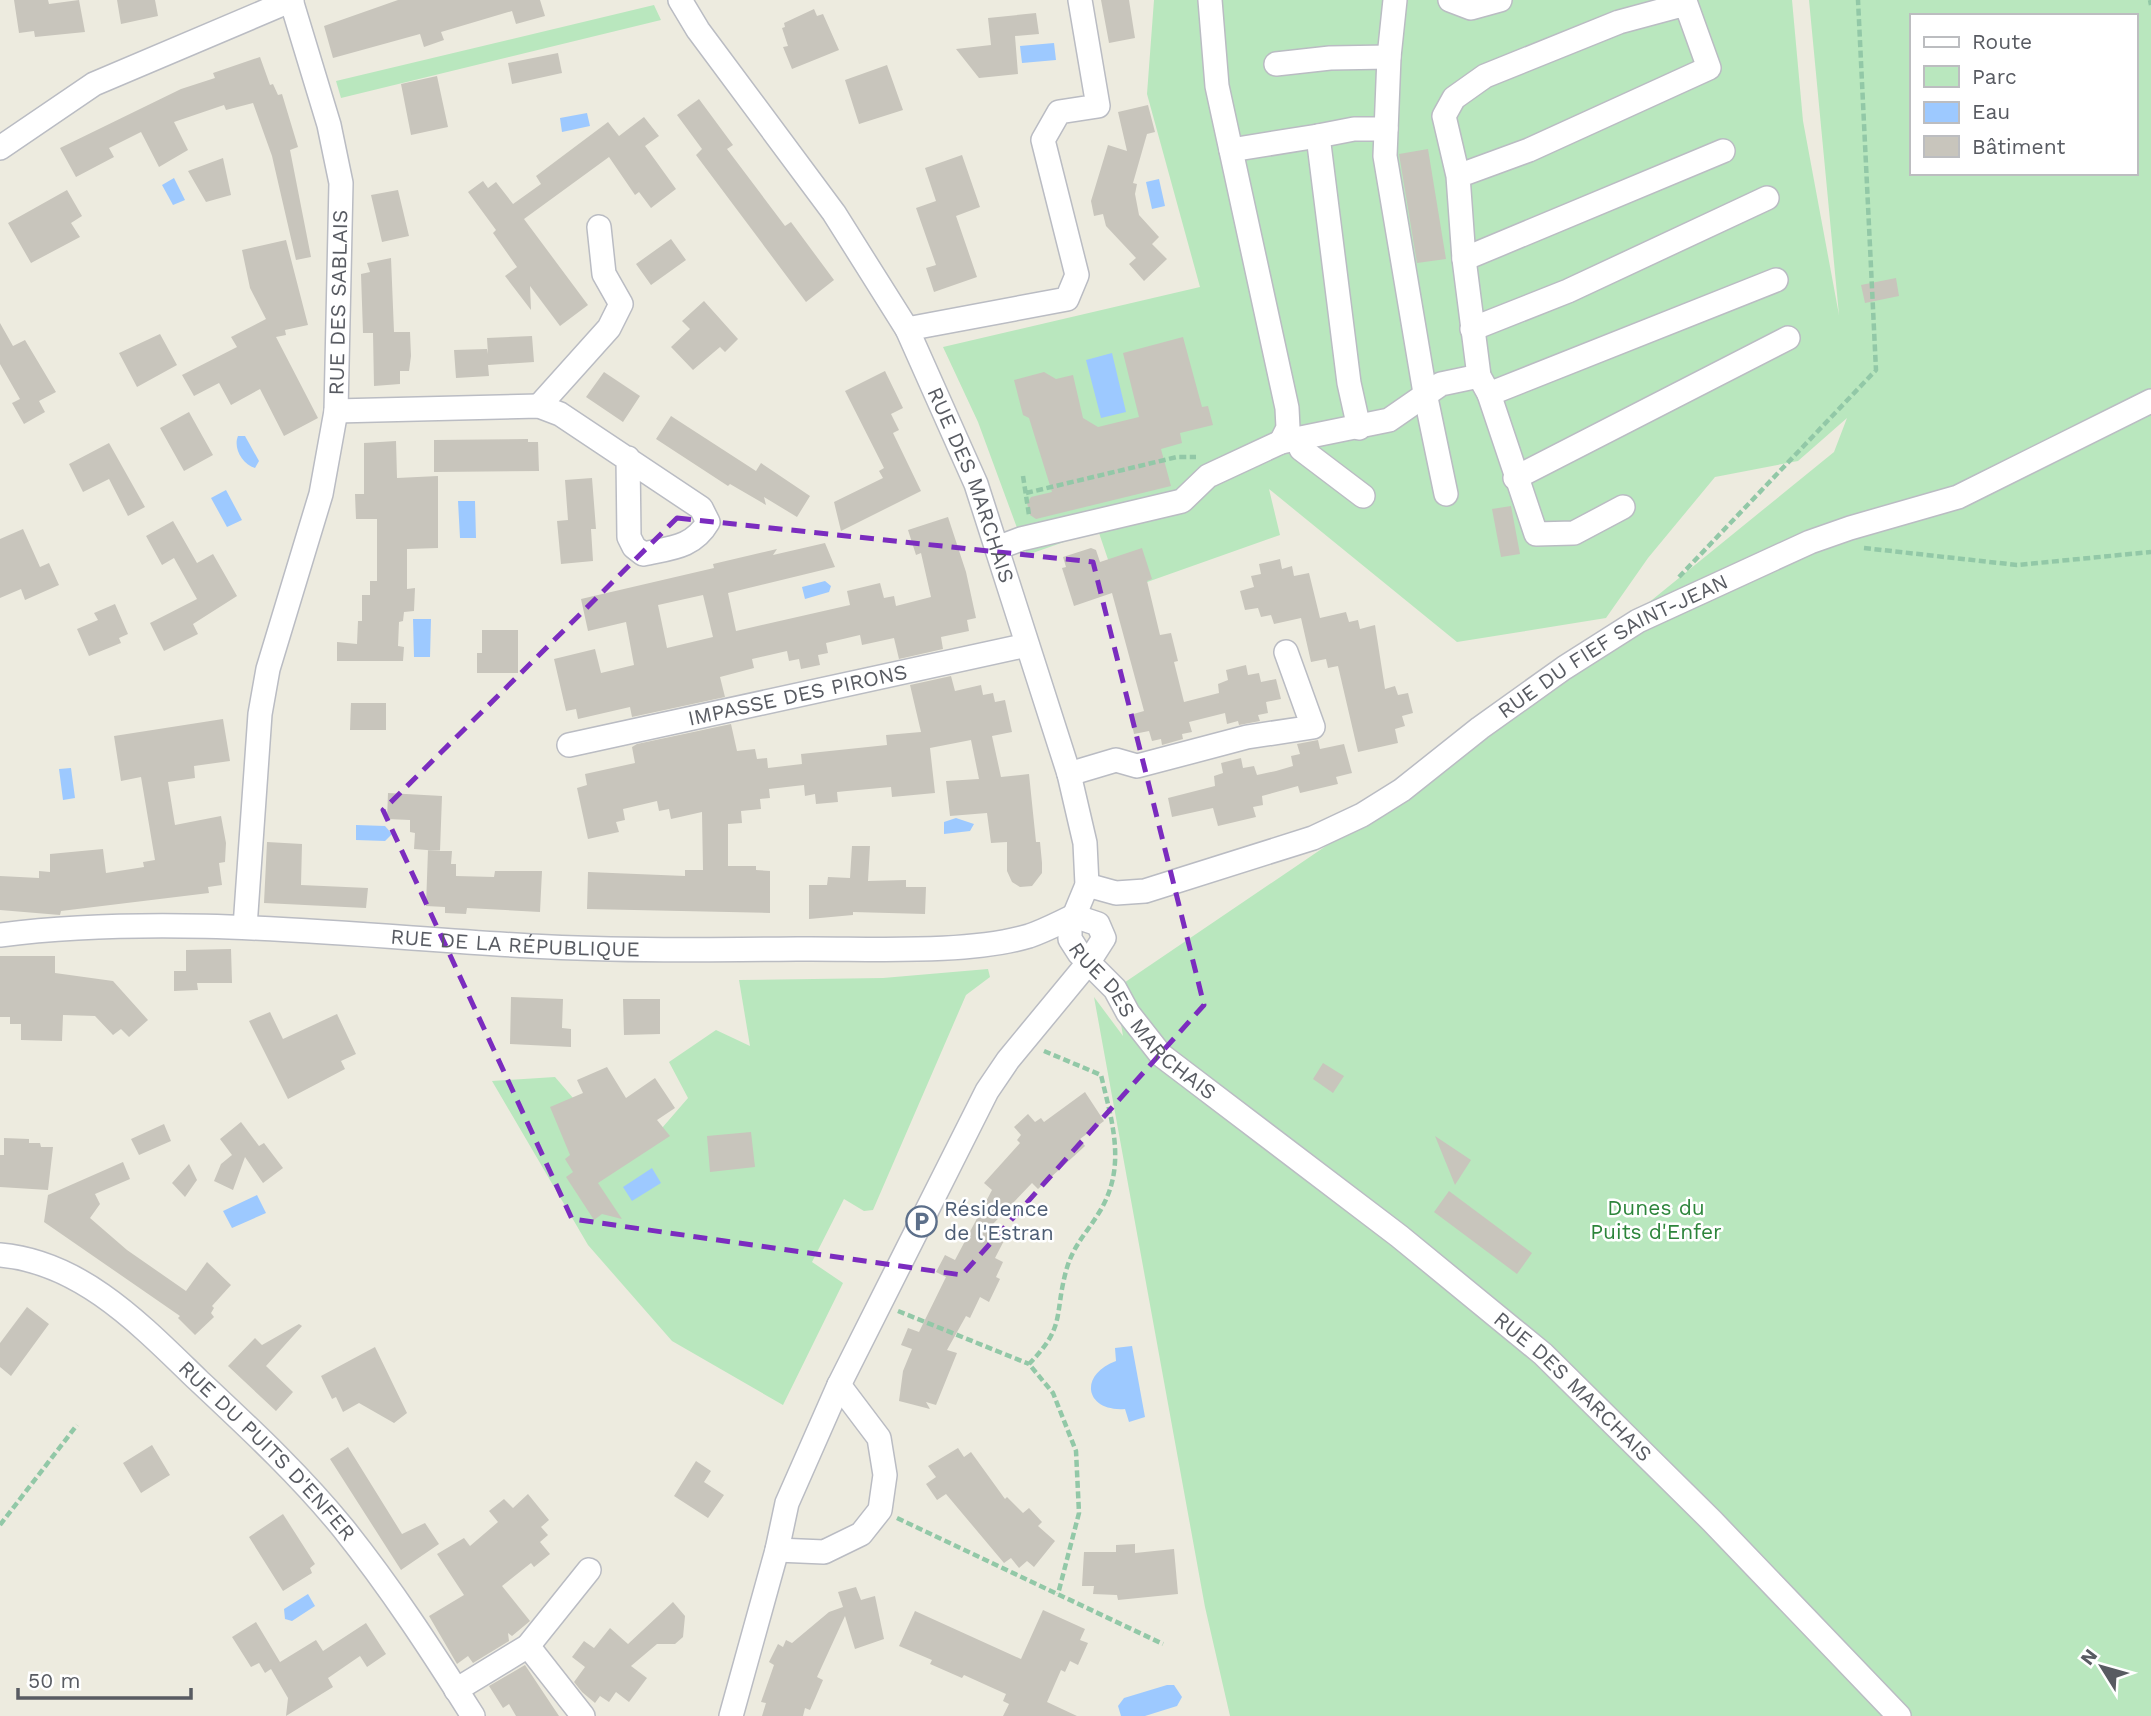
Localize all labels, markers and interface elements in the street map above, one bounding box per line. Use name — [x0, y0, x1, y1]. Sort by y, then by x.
legend — [1910, 14, 2137, 175]
text: Route — [1972, 29, 2032, 54]
text: Parc — [1972, 64, 2017, 89]
text: Eau — [1972, 99, 2010, 124]
text: Bâtiment — [1972, 134, 2066, 159]
street label: RUE DES SABLAIS — [323, 209, 352, 396]
street label: RUE DES MARCHAIS — [923, 383, 1020, 586]
street label: RUE DU FIEF SAINT-JEAN — [1493, 568, 1732, 723]
street label: IMPASSE DES PIRONS — [685, 659, 910, 731]
street label: RUE DE LA RÉPUBLIQUE — [390, 923, 640, 962]
street label: RUE DES MARCHAIS — [1063, 938, 1221, 1105]
park label: Dunes du Puits d'Enfer — [1590, 1195, 1722, 1244]
place label: Résidence de l'Estran — [944, 1196, 1054, 1245]
parking icon: Résidence de l'Estran — [904, 1204, 938, 1238]
street label: RUE DES MARCHAIS — [1489, 1306, 1657, 1466]
street label: RUE DU PUITS D'ENFER — [174, 1355, 361, 1545]
north arrow — [2067, 1632, 2137, 1702]
text: N — [2075, 1645, 2102, 1670]
scale bar — [18, 1656, 191, 1700]
text: 50 m — [28, 1668, 80, 1693]

